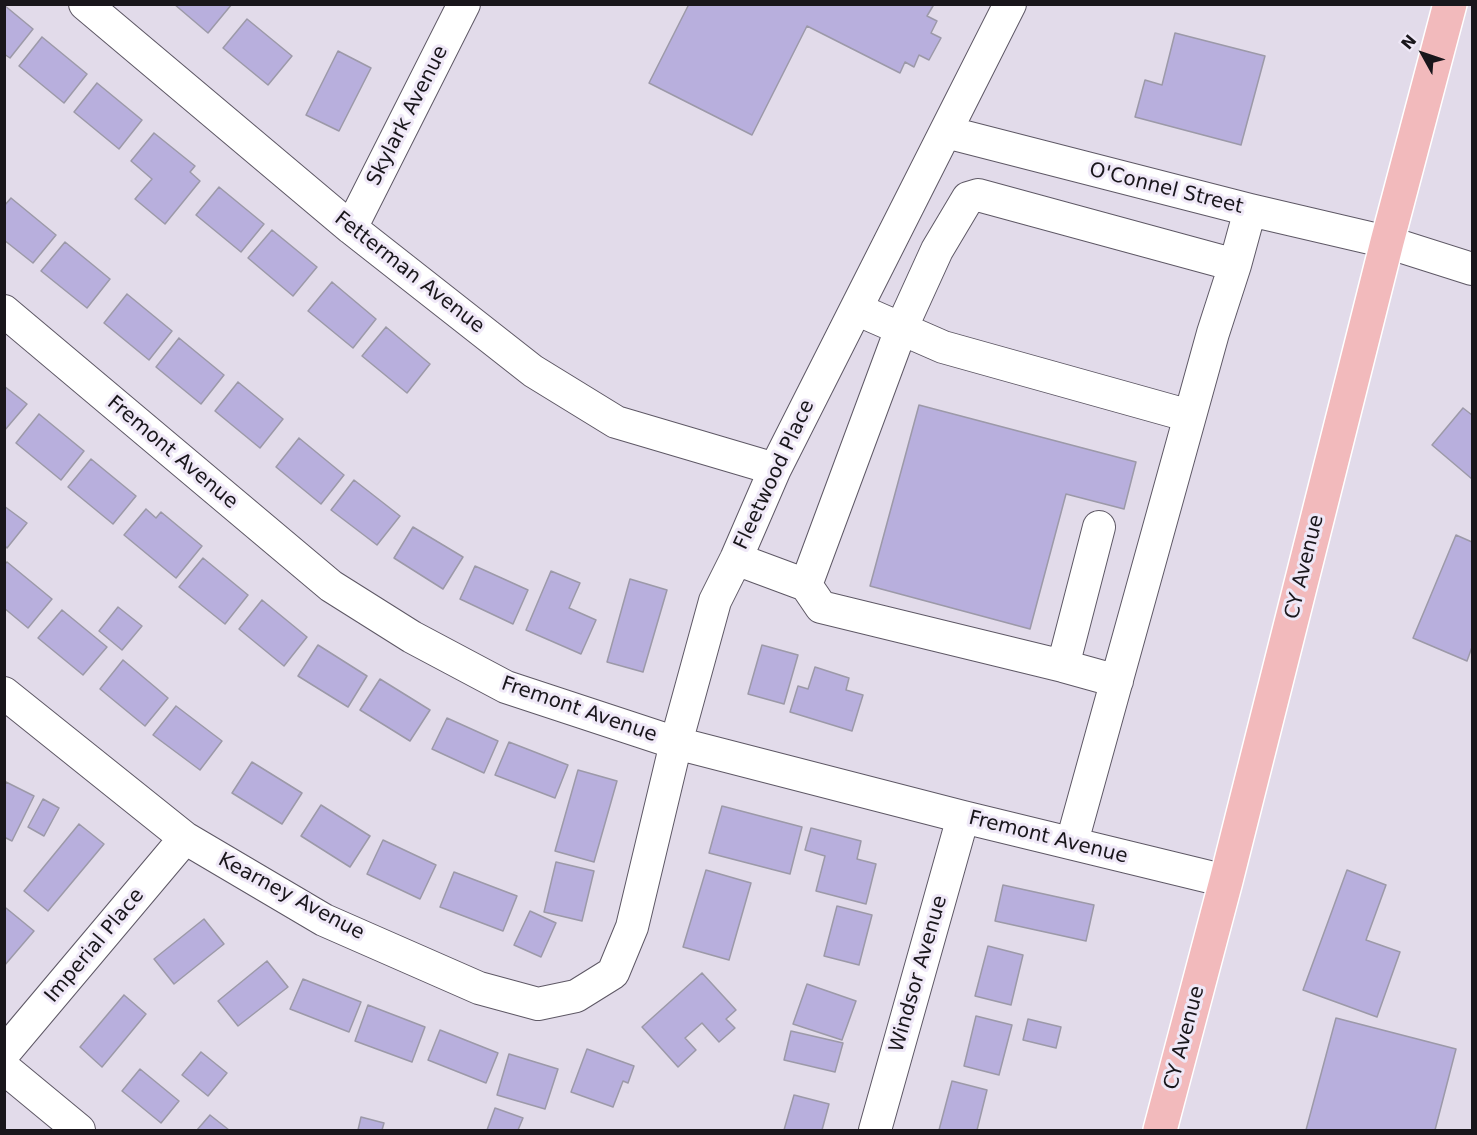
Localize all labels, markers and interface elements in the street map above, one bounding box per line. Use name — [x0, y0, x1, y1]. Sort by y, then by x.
north arrow — [1393, 24, 1453, 84]
text: N — [1397, 31, 1420, 53]
street label: Skylark Avenue — [362, 42, 454, 190]
street label: O'Connel Street — [1087, 158, 1245, 220]
street label: Fetterman Avenue — [329, 207, 489, 339]
street label: Fremont Avenue — [102, 391, 242, 515]
street label: Fleetwood Place — [730, 396, 820, 554]
street label: CY Avenue — [1280, 512, 1330, 622]
street label: Fremont Avenue — [498, 672, 660, 748]
street label: Fremont Avenue — [966, 807, 1130, 869]
street label: Kearney Avenue — [214, 848, 368, 946]
street label: Imperial Place — [40, 884, 150, 1008]
street label: Windsor Avenue — [885, 893, 953, 1055]
street label: CY Avenue — [1160, 983, 1210, 1093]

